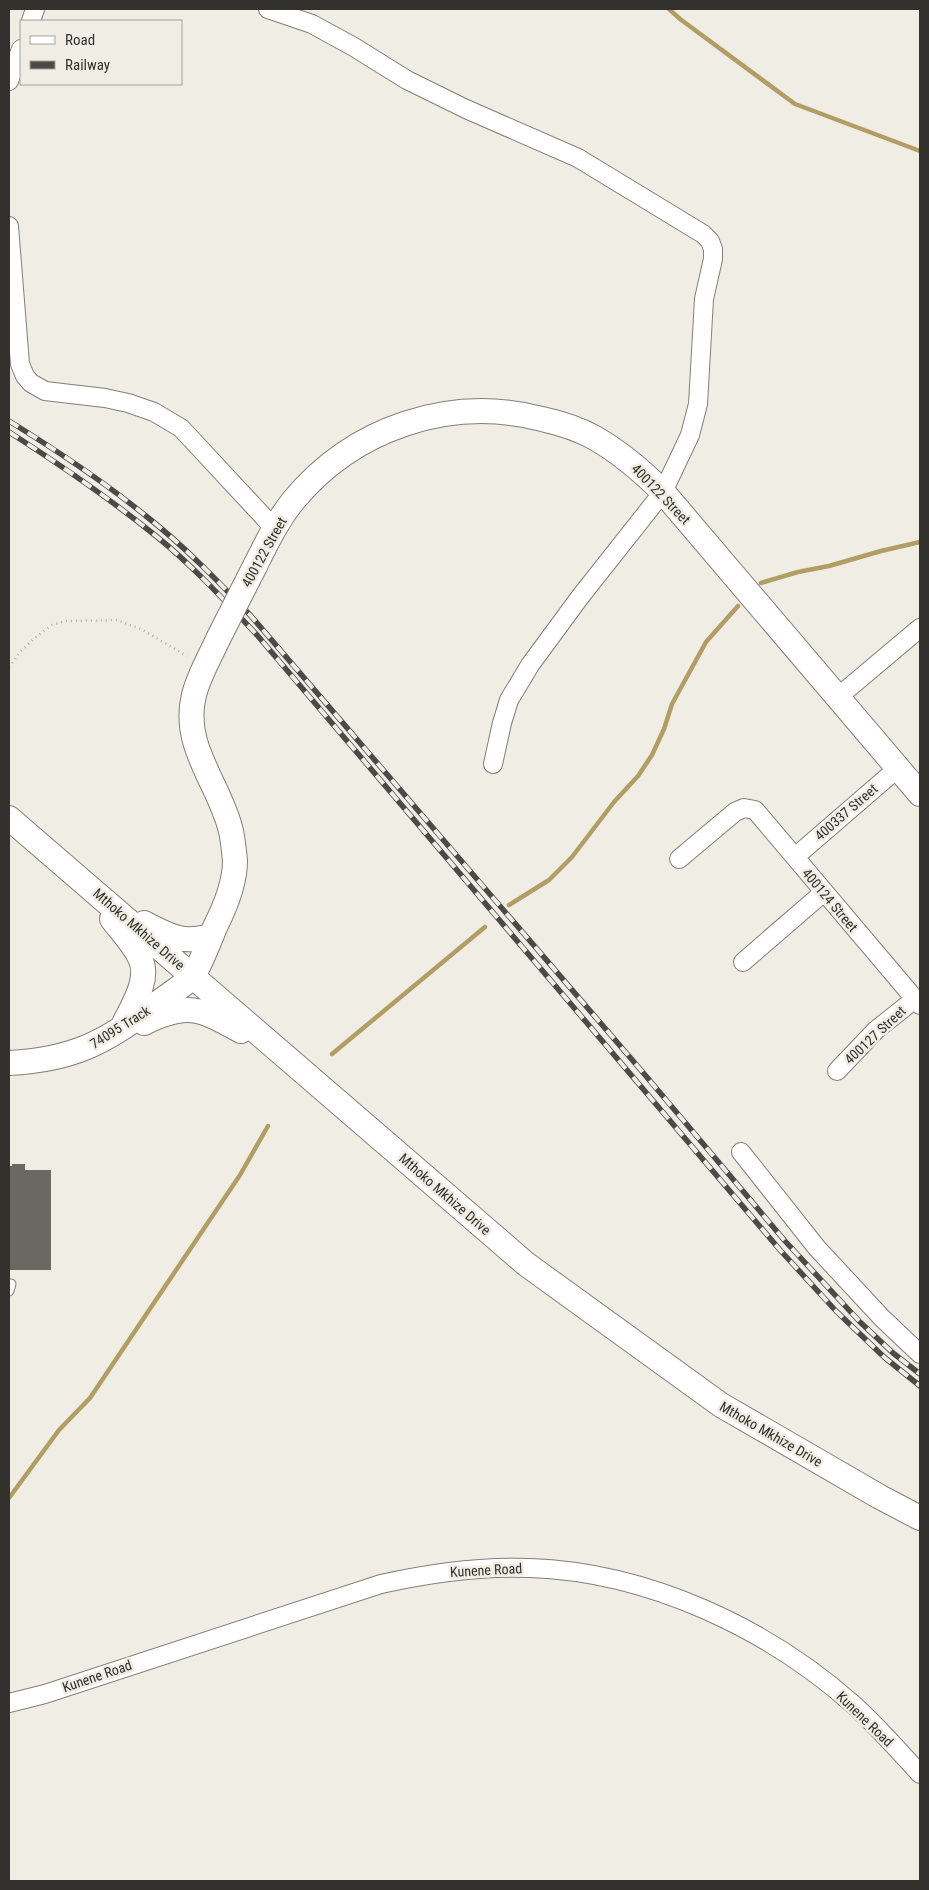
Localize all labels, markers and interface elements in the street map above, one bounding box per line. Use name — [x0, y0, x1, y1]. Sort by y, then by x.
legend — [20, 20, 182, 85]
text: Road — [65, 31, 95, 49]
text: Railway — [65, 56, 110, 74]
street label: 400122 Street — [628, 461, 694, 527]
street label: 400122 Street — [238, 514, 290, 590]
street label: 400337 Street — [812, 781, 880, 843]
street label: 400124 Street — [799, 865, 861, 935]
street label: Mthoko Mkhize Drive — [90, 885, 188, 973]
street label: 74095 Track — [87, 1002, 154, 1052]
street label: 400127 Street — [841, 1003, 909, 1067]
street label: Mthoko Mkhize Drive — [396, 1150, 494, 1238]
street label: Mthoko Mkhize Drive — [717, 1398, 825, 1470]
street label: Kunene Road — [449, 1560, 523, 1580]
street label: Kunene Road — [60, 1657, 134, 1695]
street label: Kunene Road — [833, 1688, 897, 1750]

